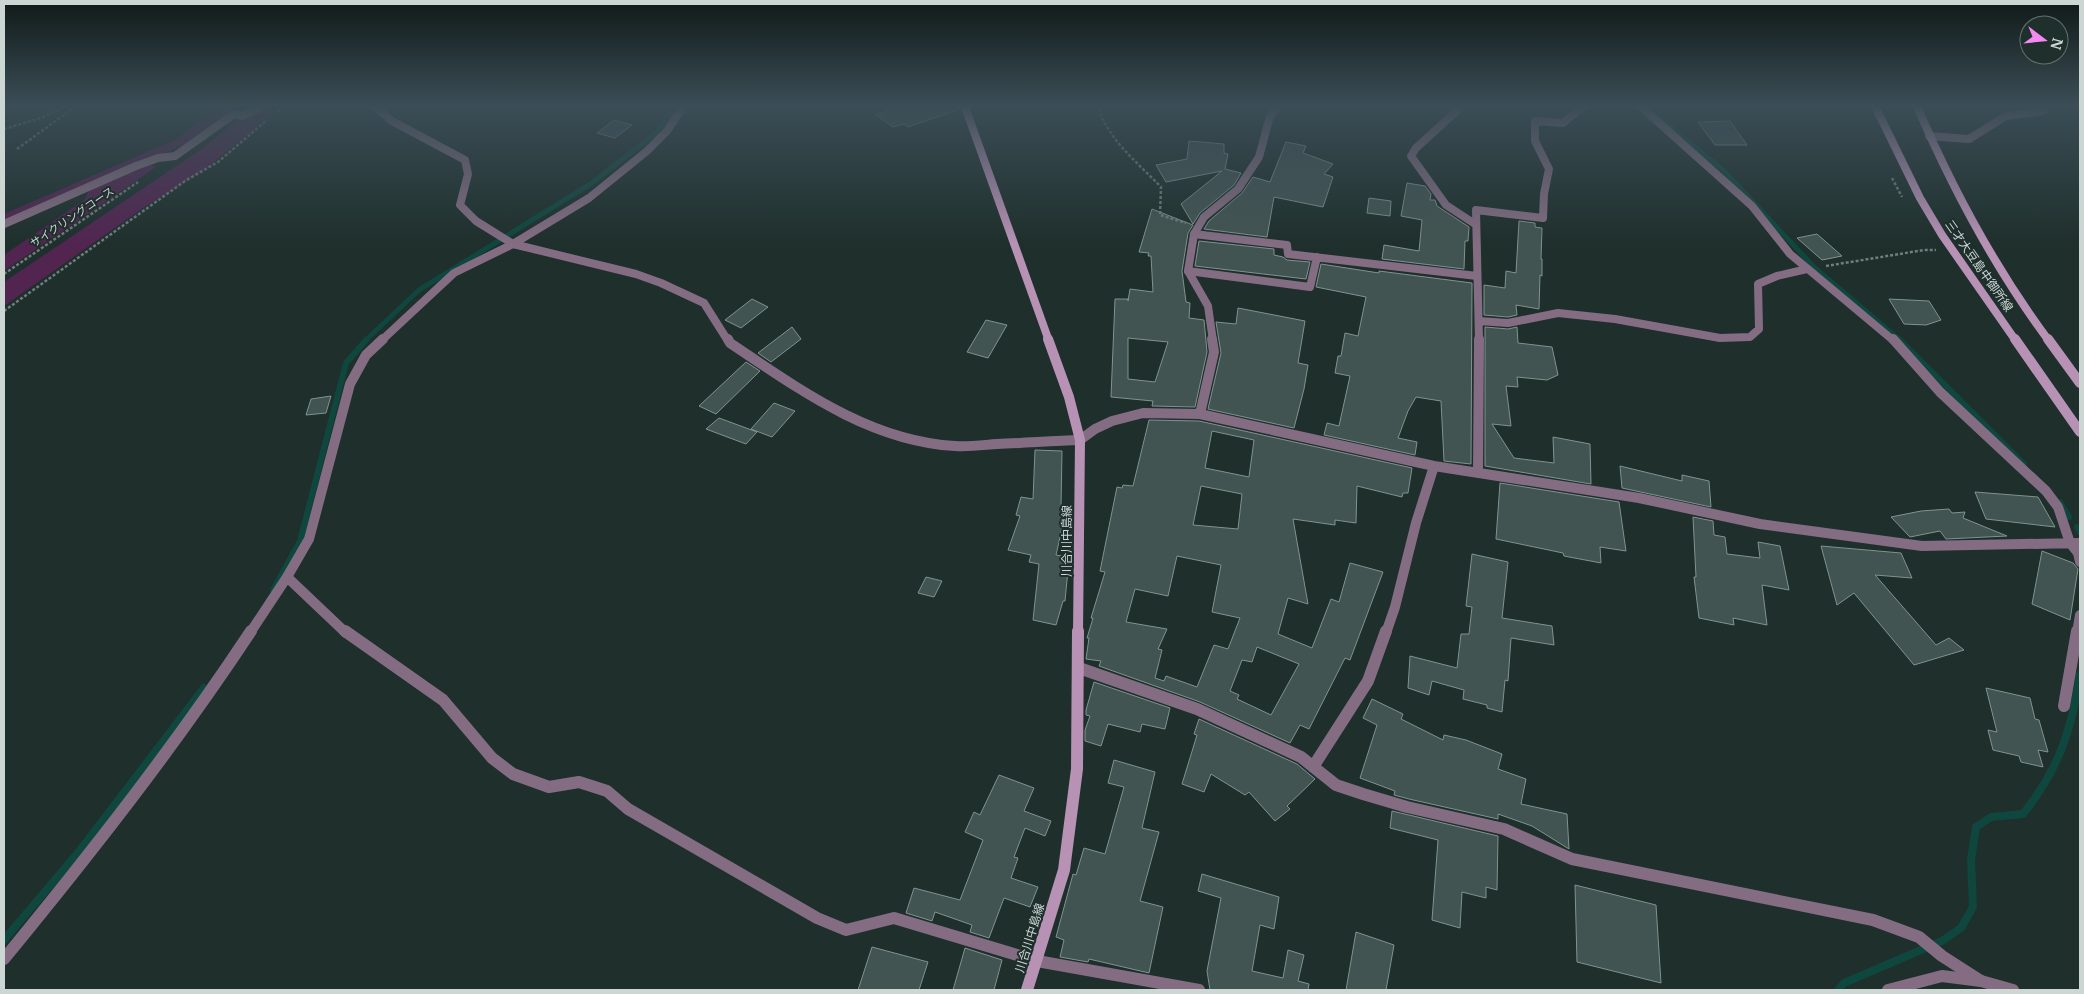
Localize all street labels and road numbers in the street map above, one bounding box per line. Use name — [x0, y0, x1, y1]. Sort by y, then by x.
street label: サイクリングコース — [27, 184, 117, 250]
street label: 三才大豆島中御所線 — [1942, 217, 2017, 314]
street label: 川合川中島線 — [1059, 505, 1074, 577]
street label: 川合川中島線 — [1012, 901, 1047, 974]

